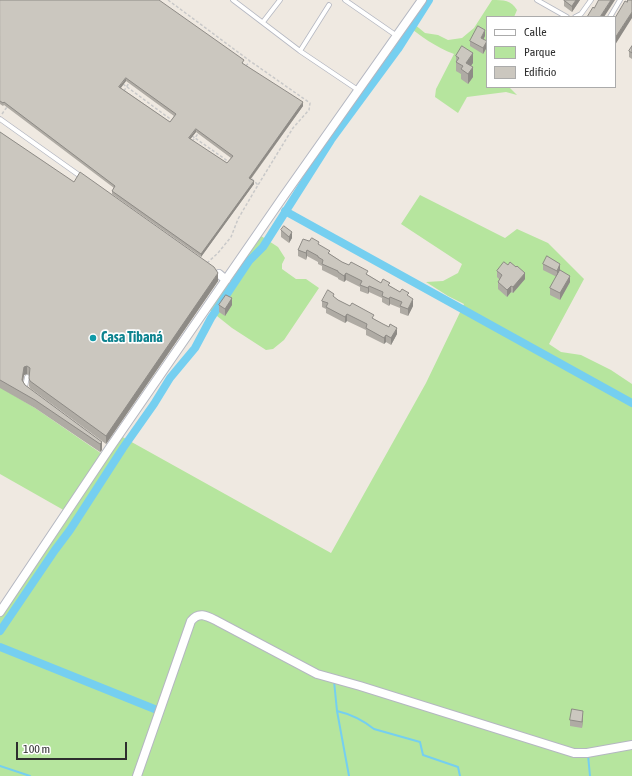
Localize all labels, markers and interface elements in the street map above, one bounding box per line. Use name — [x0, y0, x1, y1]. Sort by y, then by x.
legend — [486, 16, 616, 88]
text: Calle — [524, 25, 547, 39]
text: Parque — [524, 45, 556, 59]
text: Edificio — [524, 65, 556, 79]
place label: Casa Tibaná — [101, 330, 163, 346]
marker: Casa Tibaná — [88, 333, 98, 343]
scale bar — [18, 734, 129, 760]
text: 100 m — [23, 742, 50, 756]

